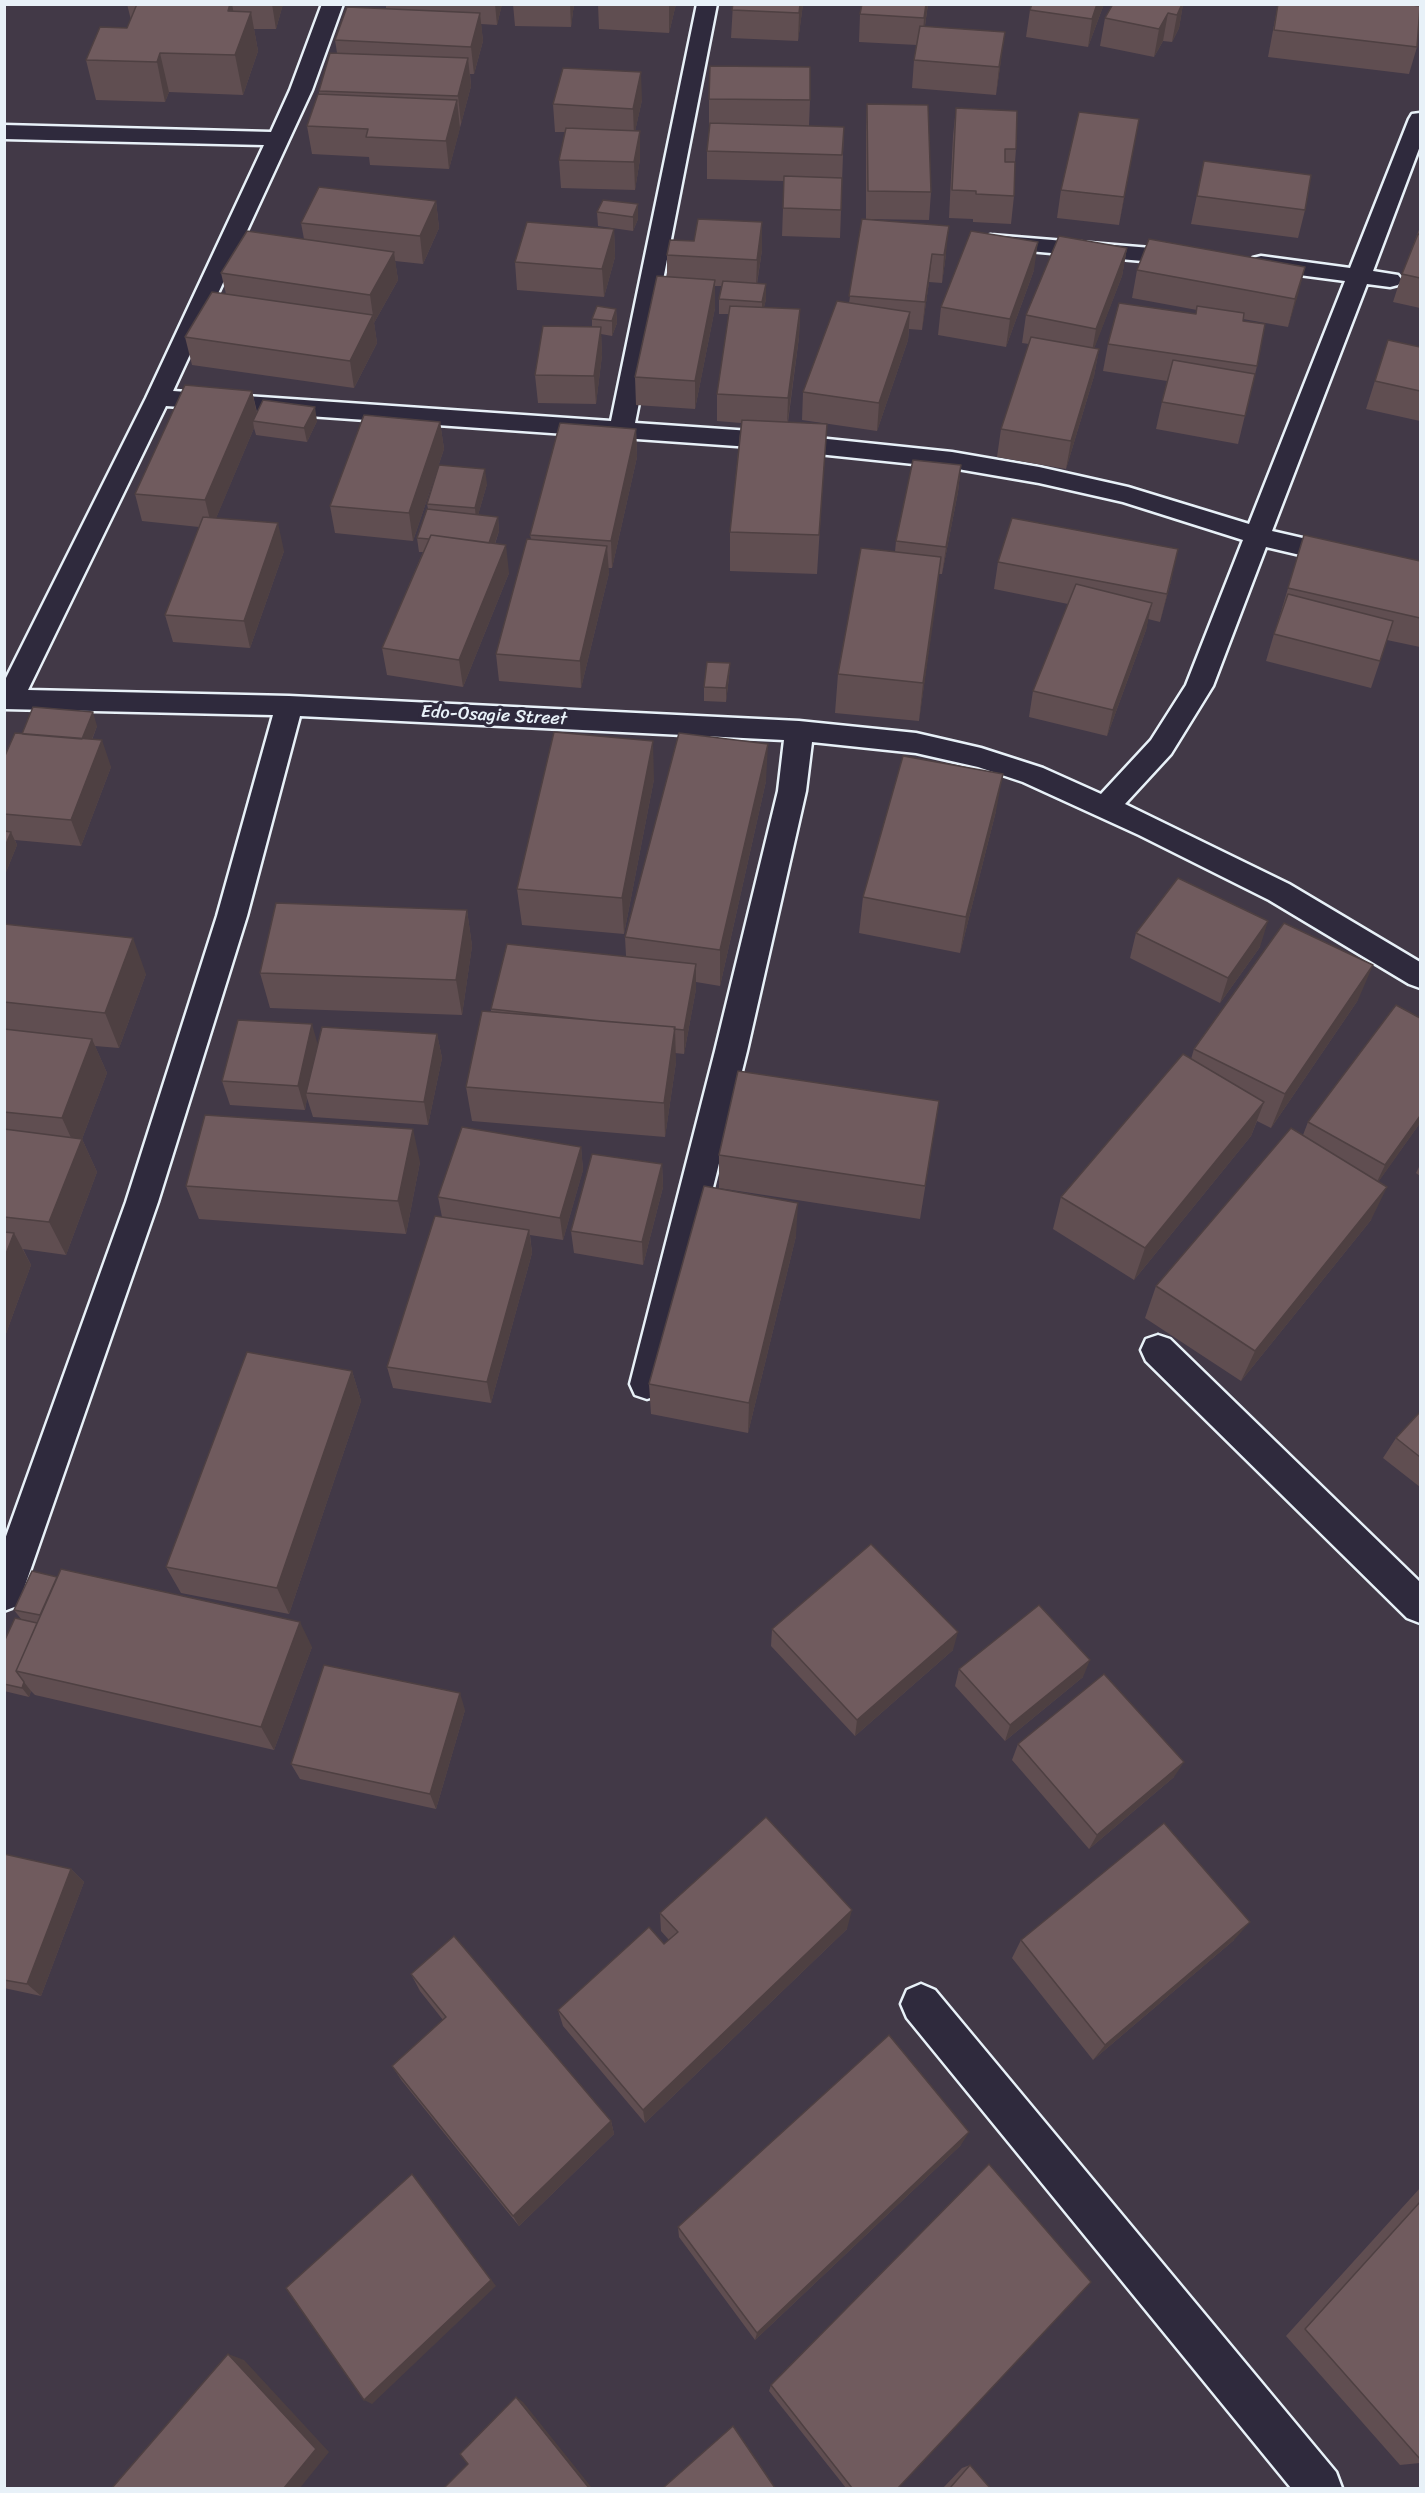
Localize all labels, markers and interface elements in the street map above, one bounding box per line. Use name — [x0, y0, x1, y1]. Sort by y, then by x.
street label: Edo-Osagie Street — [420, 701, 568, 731]

